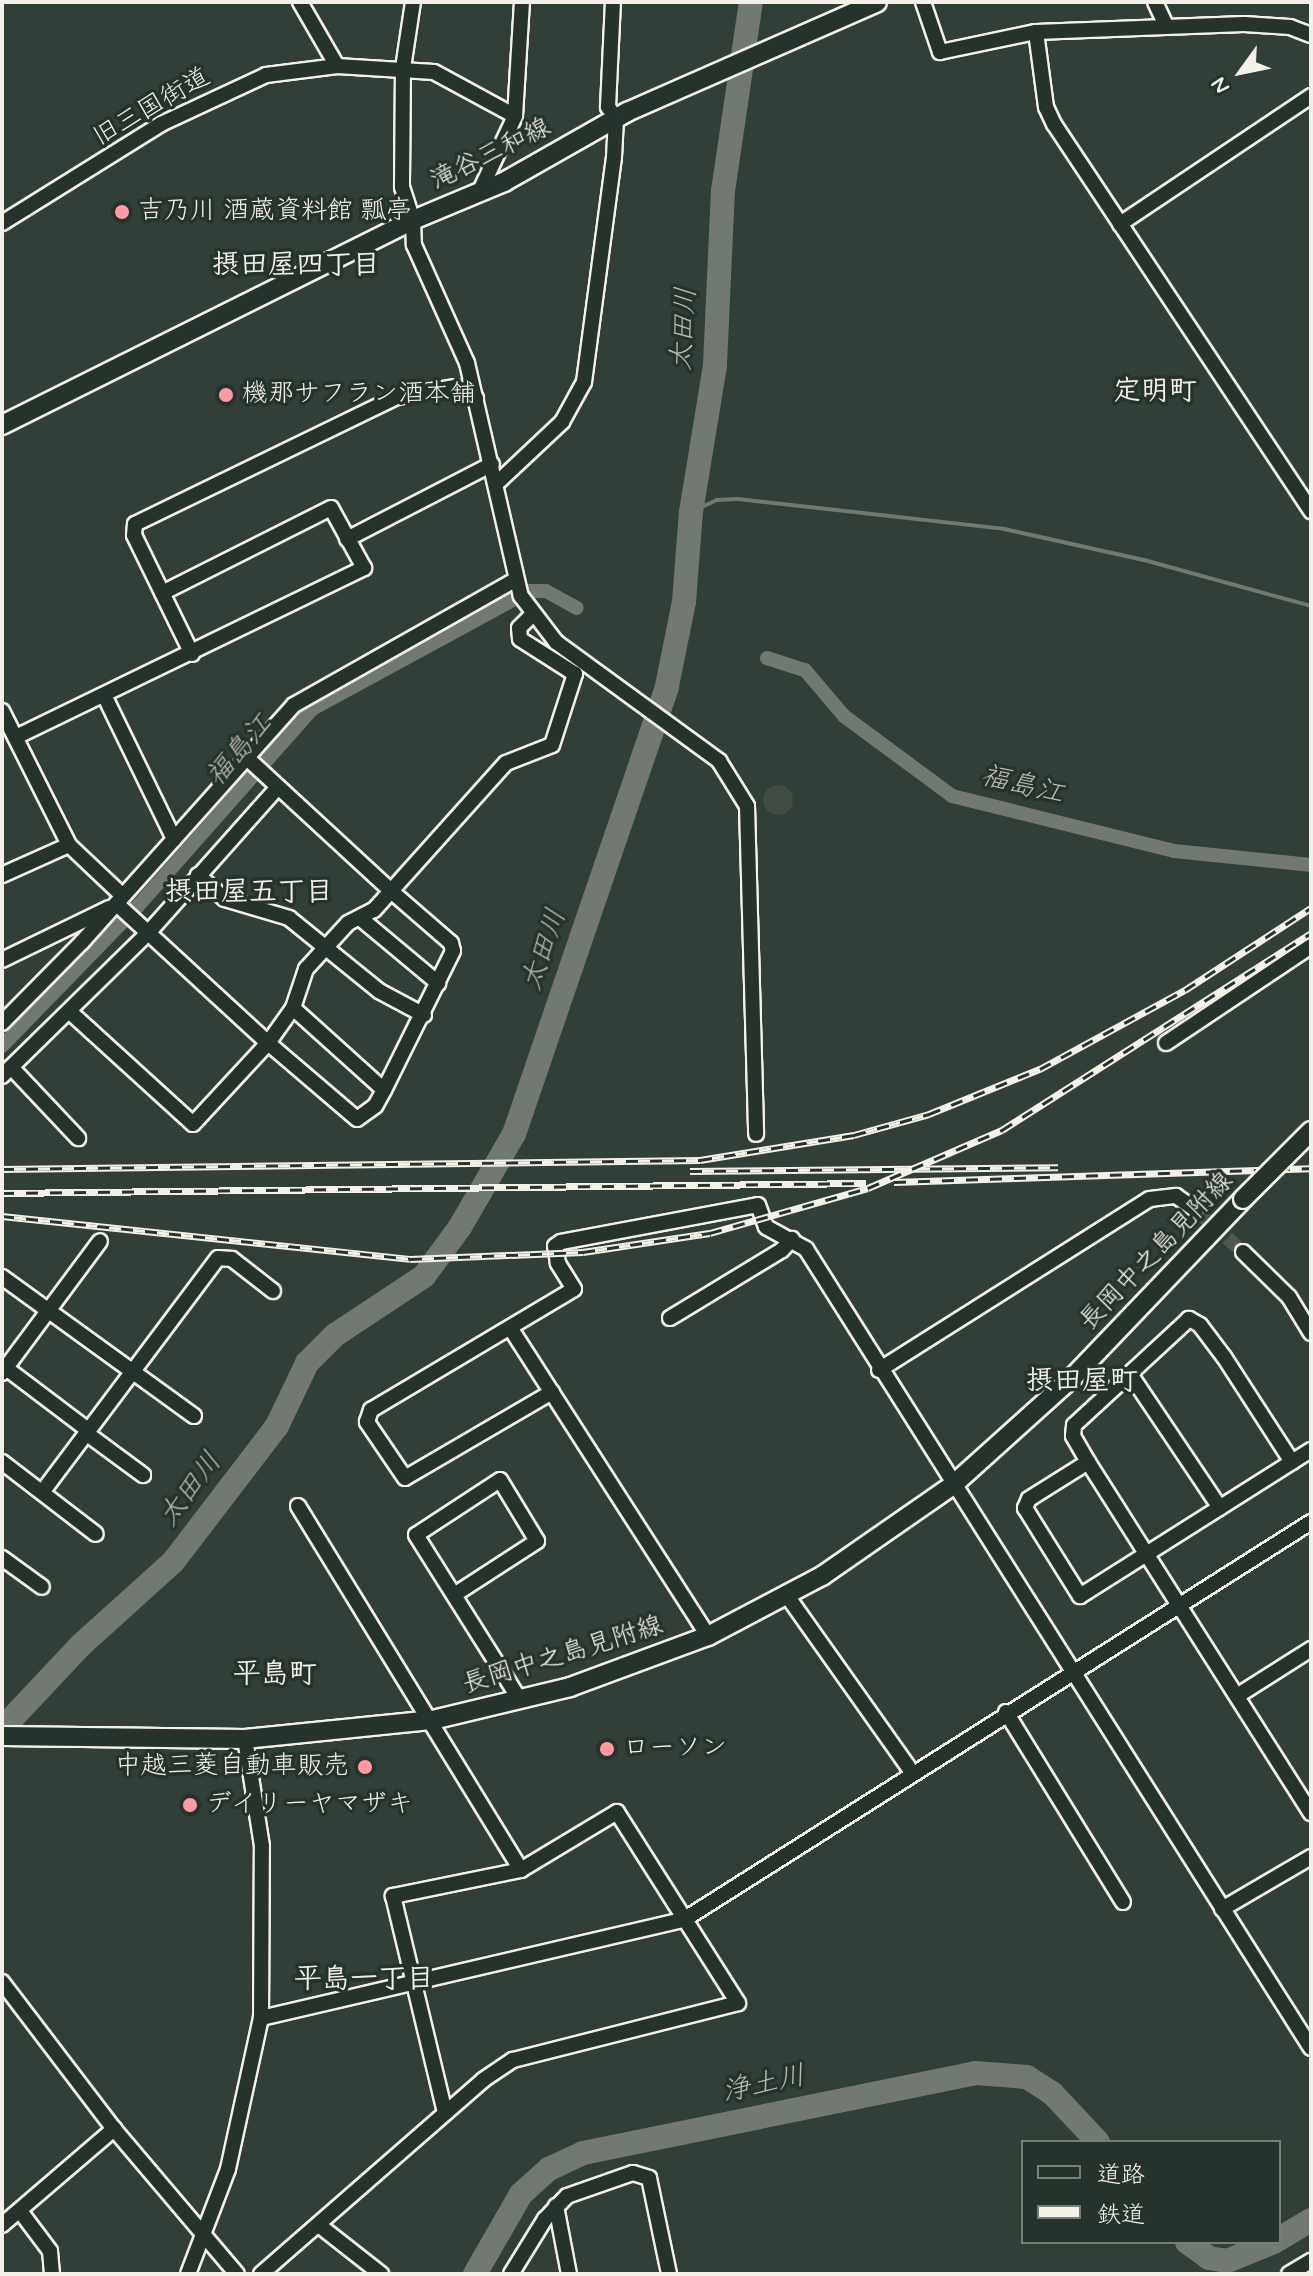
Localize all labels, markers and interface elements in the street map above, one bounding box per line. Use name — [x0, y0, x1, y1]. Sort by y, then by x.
north arrow — [1201, 32, 1281, 112]
street label: 旧三国街道 — [88, 62, 216, 154]
text: N — [1205, 71, 1237, 99]
street label: 滝谷三和線 — [426, 112, 556, 198]
place label: 吉乃川 酒蔵資料館 瓢亭 — [138, 196, 412, 228]
marker: 吉乃川 酒蔵資料館 瓢亭 — [113, 203, 131, 221]
district label: 摂田屋四丁目 — [212, 249, 380, 283]
water label: 太田川 — [665, 286, 705, 372]
district label: 定明町 — [1113, 375, 1197, 409]
place label: 機那サフラン酒本舗 — [242, 379, 476, 411]
marker: 機那サフラン酒本舗 — [217, 386, 235, 404]
water label: 福島江 — [200, 708, 280, 794]
water label: 福島江 — [977, 760, 1067, 812]
district label: 摂田屋五丁目 — [165, 876, 333, 910]
water label: 太田川 — [515, 905, 575, 995]
street label: 長岡中之島見附線 — [1074, 1166, 1240, 1338]
district label: 摂田屋町 — [1026, 1365, 1138, 1399]
water label: 太田川 — [152, 1446, 230, 1534]
street label: 長岡中之島見附線 — [459, 1611, 667, 1701]
district label: 平島町 — [233, 1658, 317, 1692]
place label: ローソン — [623, 1733, 727, 1765]
marker: ローソン — [598, 1740, 616, 1758]
place label: 中越三菱自動車販売 — [115, 1751, 349, 1783]
marker: 中越三菱自動車販売 — [356, 1758, 374, 1776]
place label: デイリーヤマザキ — [206, 1789, 414, 1821]
marker: デイリーヤマザキ — [181, 1796, 199, 1814]
district label: 平島一丁目 — [294, 1963, 434, 1997]
water label: 浄土川 — [719, 2060, 809, 2110]
legend — [1021, 2140, 1281, 2244]
text: 道路 — [1097, 2160, 1145, 2191]
text: 鉄道 — [1097, 2200, 1145, 2231]

